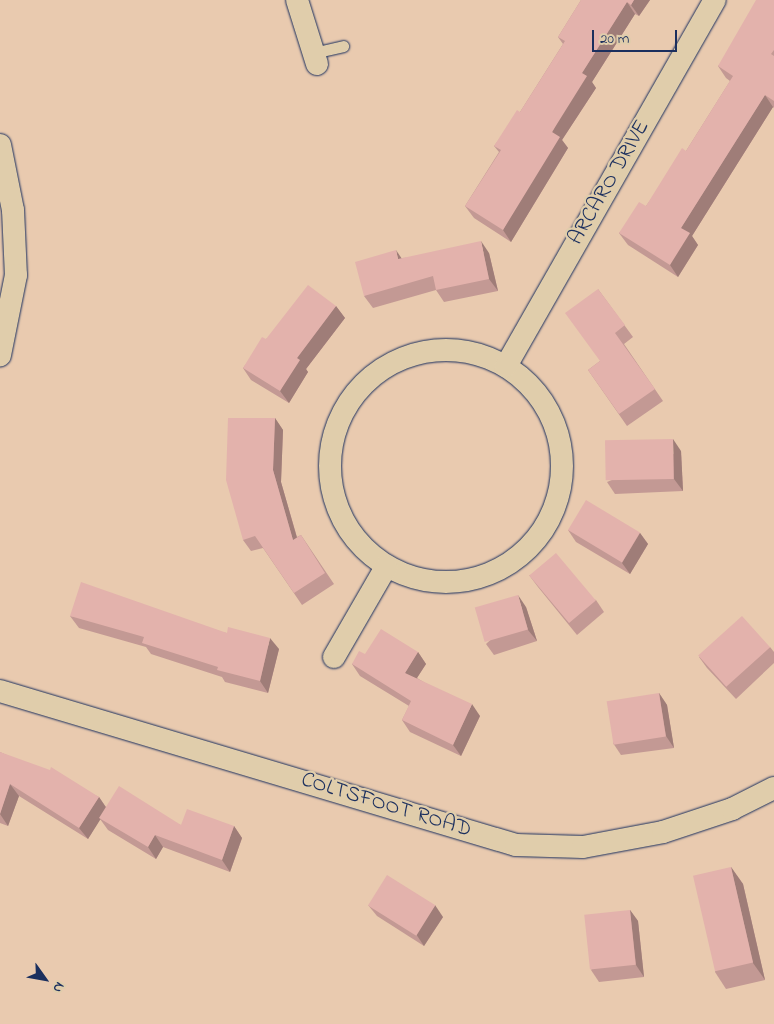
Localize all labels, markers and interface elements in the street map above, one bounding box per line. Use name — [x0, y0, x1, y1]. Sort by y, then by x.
scale bar — [594, 20, 679, 52]
text: 20 m — [600, 28, 629, 50]
street label: ARCARO DRIVE — [564, 116, 656, 250]
street label: COLTSFOOT ROAD — [298, 768, 474, 844]
north arrow — [20, 954, 70, 1004]
text: N — [47, 978, 70, 997]

